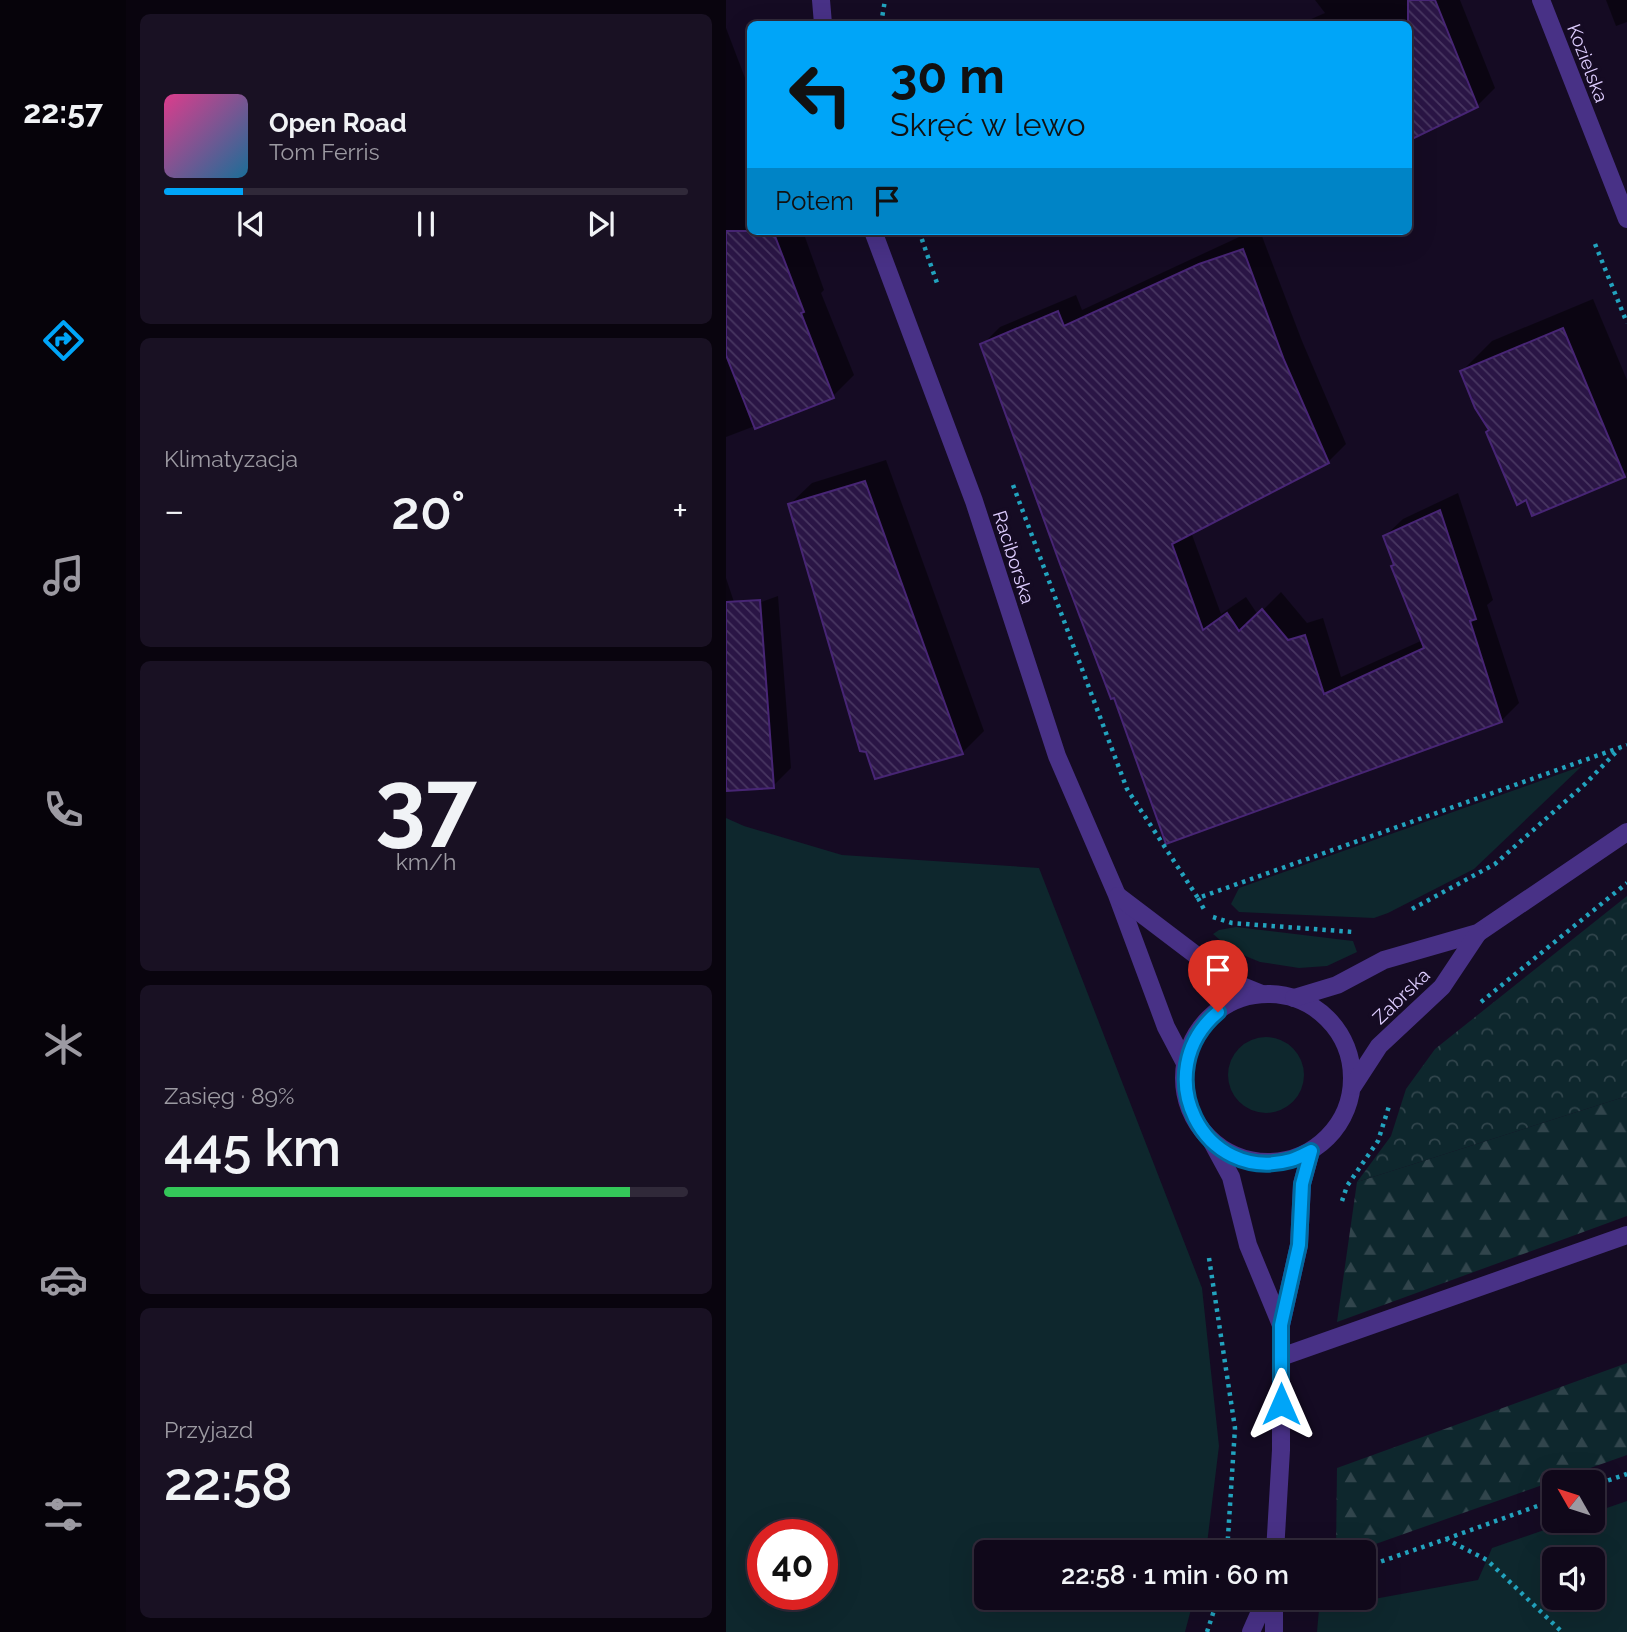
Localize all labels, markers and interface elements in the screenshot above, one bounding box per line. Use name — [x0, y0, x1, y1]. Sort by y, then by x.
street label: Kozielska — [1563, 21, 1613, 105]
text: 30 m — [890, 47, 1005, 104]
icon: left — [775, 49, 866, 140]
text: 22:57 — [23, 93, 103, 130]
text: Skręć w lewo — [890, 106, 1086, 143]
text: Open Road — [269, 108, 407, 138]
text: Tom Ferris — [269, 138, 380, 165]
icon: arrive — [868, 182, 906, 220]
text: Potem — [775, 186, 854, 216]
icon: previous — [232, 205, 270, 243]
icon: pause — [407, 205, 445, 243]
icon: next — [582, 205, 620, 243]
icon: directions — [39, 316, 88, 365]
text: Klimatyzacja — [164, 445, 298, 472]
text: 20° — [391, 480, 465, 541]
text: − — [164, 488, 184, 533]
text: + — [672, 488, 688, 533]
street label: Raciborska — [989, 508, 1039, 606]
icon: music — [39, 551, 88, 600]
text: 37 — [375, 749, 477, 856]
icon: phone — [39, 785, 88, 834]
text: km/h — [396, 848, 456, 875]
pin — [1188, 940, 1248, 1012]
icon: arrive — [1199, 951, 1237, 989]
street label: Zabrska — [1368, 964, 1434, 1028]
icon: climate — [39, 1020, 88, 1069]
text: Zasięg · 89% — [164, 1082, 294, 1109]
text: 445 km — [164, 1117, 341, 1178]
icon: car — [39, 1255, 88, 1304]
position arrow — [1244, 1367, 1318, 1441]
text: Przyjazd — [164, 1416, 253, 1443]
text: 22:58 — [164, 1451, 293, 1512]
north arrow — [1542, 1470, 1604, 1533]
map controls — [1542, 1470, 1605, 1610]
icon: filters — [39, 1490, 88, 1539]
speed limit sign: 40 — [747, 1519, 838, 1610]
button: sound — [1542, 1547, 1605, 1610]
text: 22:58 · 1 min · 60 m — [1061, 1560, 1289, 1590]

